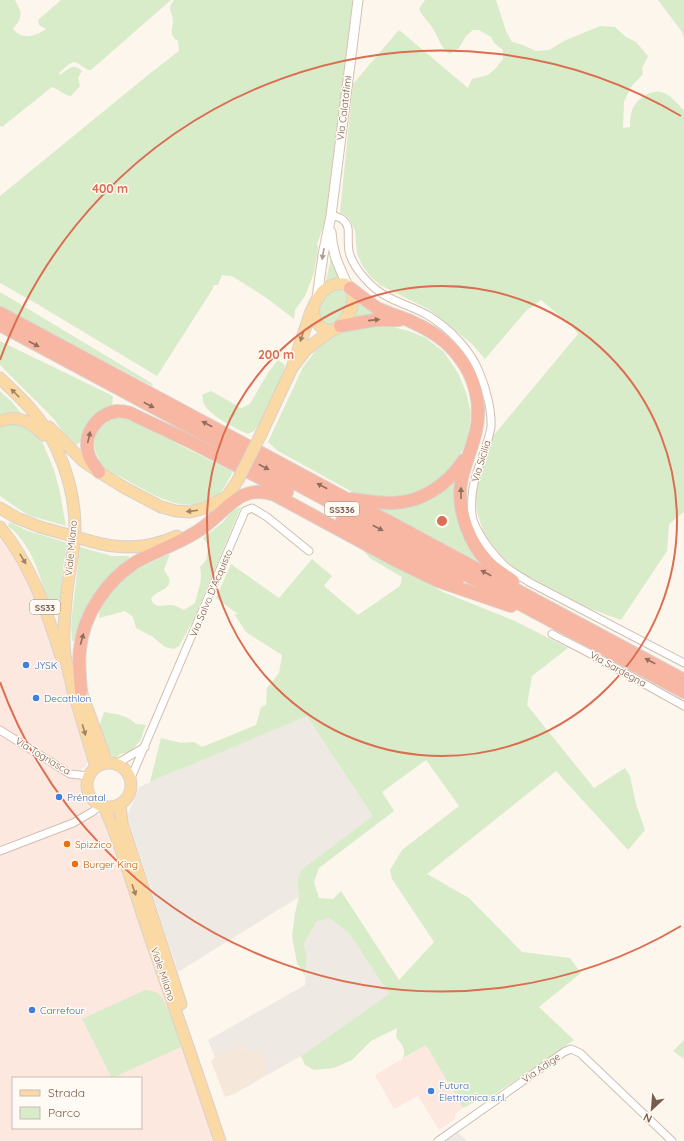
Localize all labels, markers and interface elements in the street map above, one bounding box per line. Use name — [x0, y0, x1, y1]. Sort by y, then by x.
street label: Via Calatafimi — [334, 75, 354, 141]
text: 400 m — [92, 181, 128, 196]
one-way arrow — [320, 248, 326, 260]
one-way arrow — [368, 317, 380, 324]
one-way arrow — [299, 330, 305, 342]
one-way arrow — [29, 340, 40, 347]
text: 200 m — [258, 347, 294, 362]
one-way arrow — [10, 388, 20, 398]
one-way arrow — [143, 402, 155, 409]
one-way arrow — [201, 421, 213, 428]
one-way arrow — [86, 430, 92, 443]
street label: Via Sicilia — [468, 438, 494, 484]
one-way arrow — [258, 463, 269, 470]
one-way arrow — [316, 482, 327, 489]
one-way arrow — [458, 486, 464, 499]
road number: SS336 — [325, 502, 359, 516]
one-way arrow — [186, 508, 198, 514]
centre of rings — [435, 514, 449, 528]
street label: Viale Milano — [62, 520, 80, 576]
one-way arrow — [372, 525, 384, 531]
street label: Via Salvo D'Acquisto — [187, 547, 235, 639]
one-way arrow — [19, 553, 26, 565]
one-way arrow — [480, 570, 491, 577]
road number: SS33 — [30, 600, 60, 614]
one-way arrow — [79, 632, 85, 644]
street label: Via Sardegna — [587, 648, 649, 690]
one-way arrow — [644, 658, 655, 664]
place label: JYSK — [34, 659, 58, 672]
marker: JYSK — [21, 660, 31, 670]
place label: Decathlon — [44, 692, 91, 705]
marker: Decathlon — [31, 693, 41, 703]
one-way arrow — [82, 724, 88, 737]
street label: Via Tognasca — [13, 734, 73, 778]
place label: Prénatal — [67, 791, 106, 804]
marker: Prénatal — [54, 792, 64, 802]
place label: Spizzico — [75, 838, 112, 851]
marker: Spizzico — [62, 839, 72, 849]
place label: Burger King — [83, 858, 138, 871]
marker: Burger King — [70, 859, 80, 869]
one-way arrow — [131, 885, 137, 897]
street label: Viale Milano — [148, 945, 178, 1003]
place label: Carrefour — [40, 1004, 85, 1017]
marker: Carrefour — [27, 1005, 37, 1015]
street label: Via Adige — [519, 1050, 563, 1086]
legend — [12, 1077, 142, 1129]
place label: Futura Elettronica s.r.l. — [439, 1079, 506, 1104]
text: Strada — [48, 1085, 85, 1100]
marker: Futura Elettronica s.r.l. — [426, 1086, 436, 1096]
north arrow — [632, 1089, 672, 1129]
text: Parco — [48, 1105, 80, 1120]
text: N — [641, 1110, 654, 1126]

